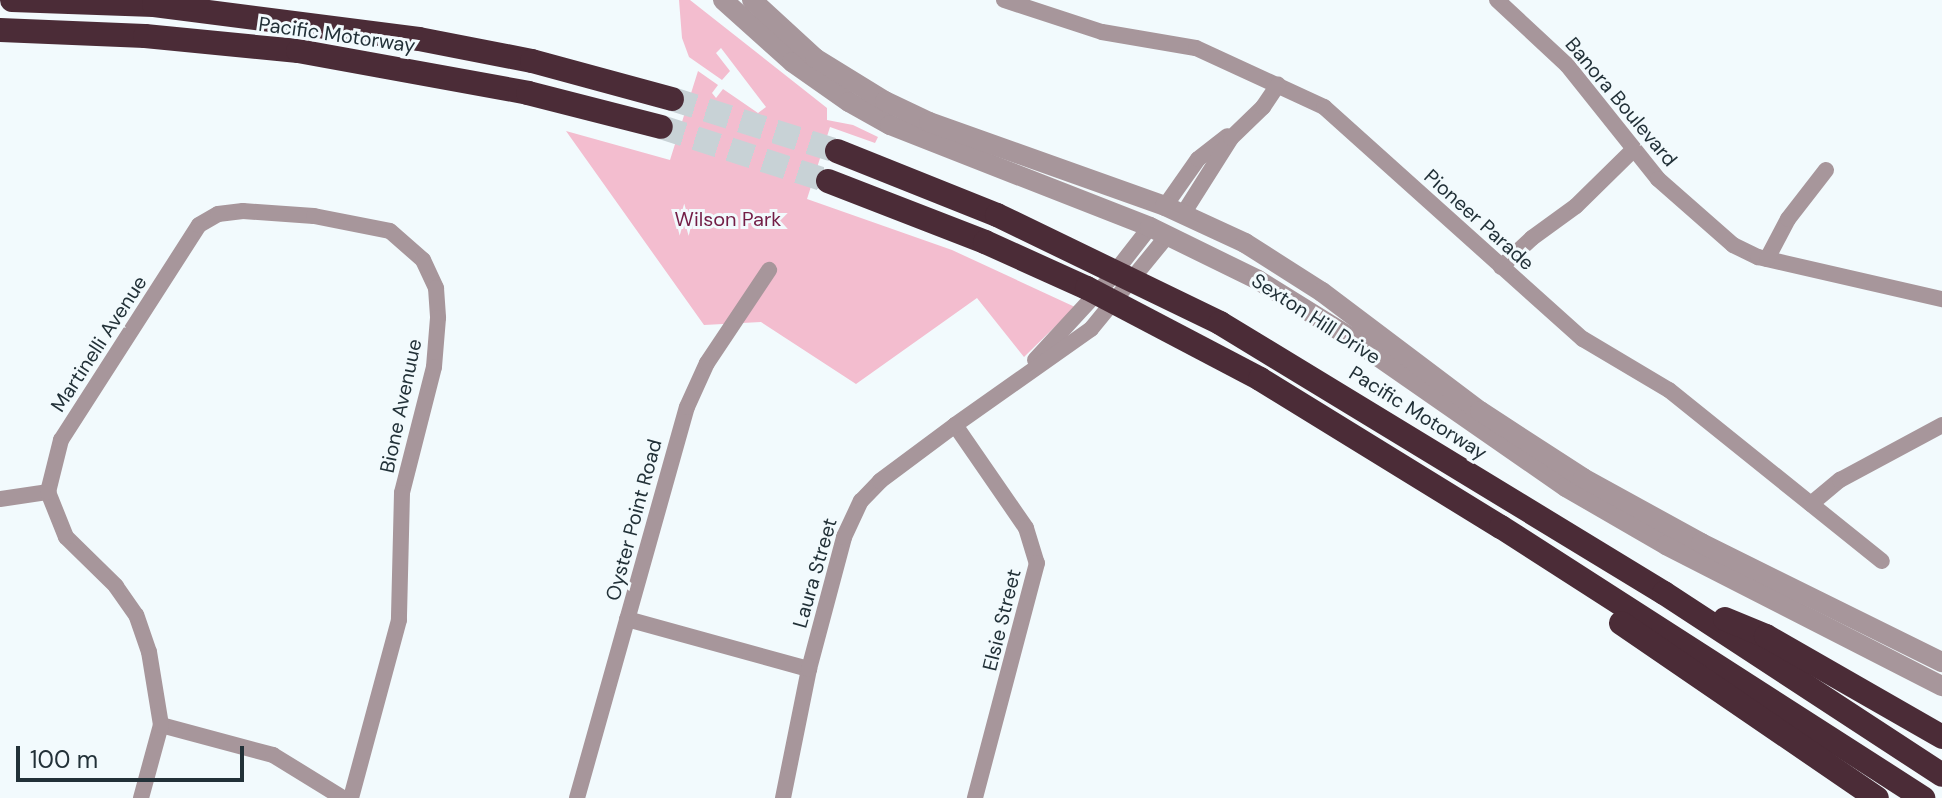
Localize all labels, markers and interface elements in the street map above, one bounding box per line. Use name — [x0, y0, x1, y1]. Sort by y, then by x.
street label: Pacific Motorway — [257, 12, 417, 58]
street label: Banora Boulevard — [1560, 33, 1682, 171]
street label: Pioneer Parade — [1419, 164, 1539, 276]
park label: Wilson Park — [675, 207, 781, 231]
street label: Sexton Hill Drive — [1247, 268, 1385, 370]
street label: Martinelli Avenue — [46, 271, 152, 417]
street label: Bione Avenuue — [375, 337, 427, 475]
street label: Pacific Motorway — [1345, 361, 1491, 465]
street label: Oyster Point Road — [601, 437, 667, 603]
street label: Laura Street — [788, 515, 842, 631]
street label: Elsie Street — [978, 567, 1026, 673]
scale bar — [20, 730, 248, 780]
text: 100 m — [30, 744, 98, 775]

